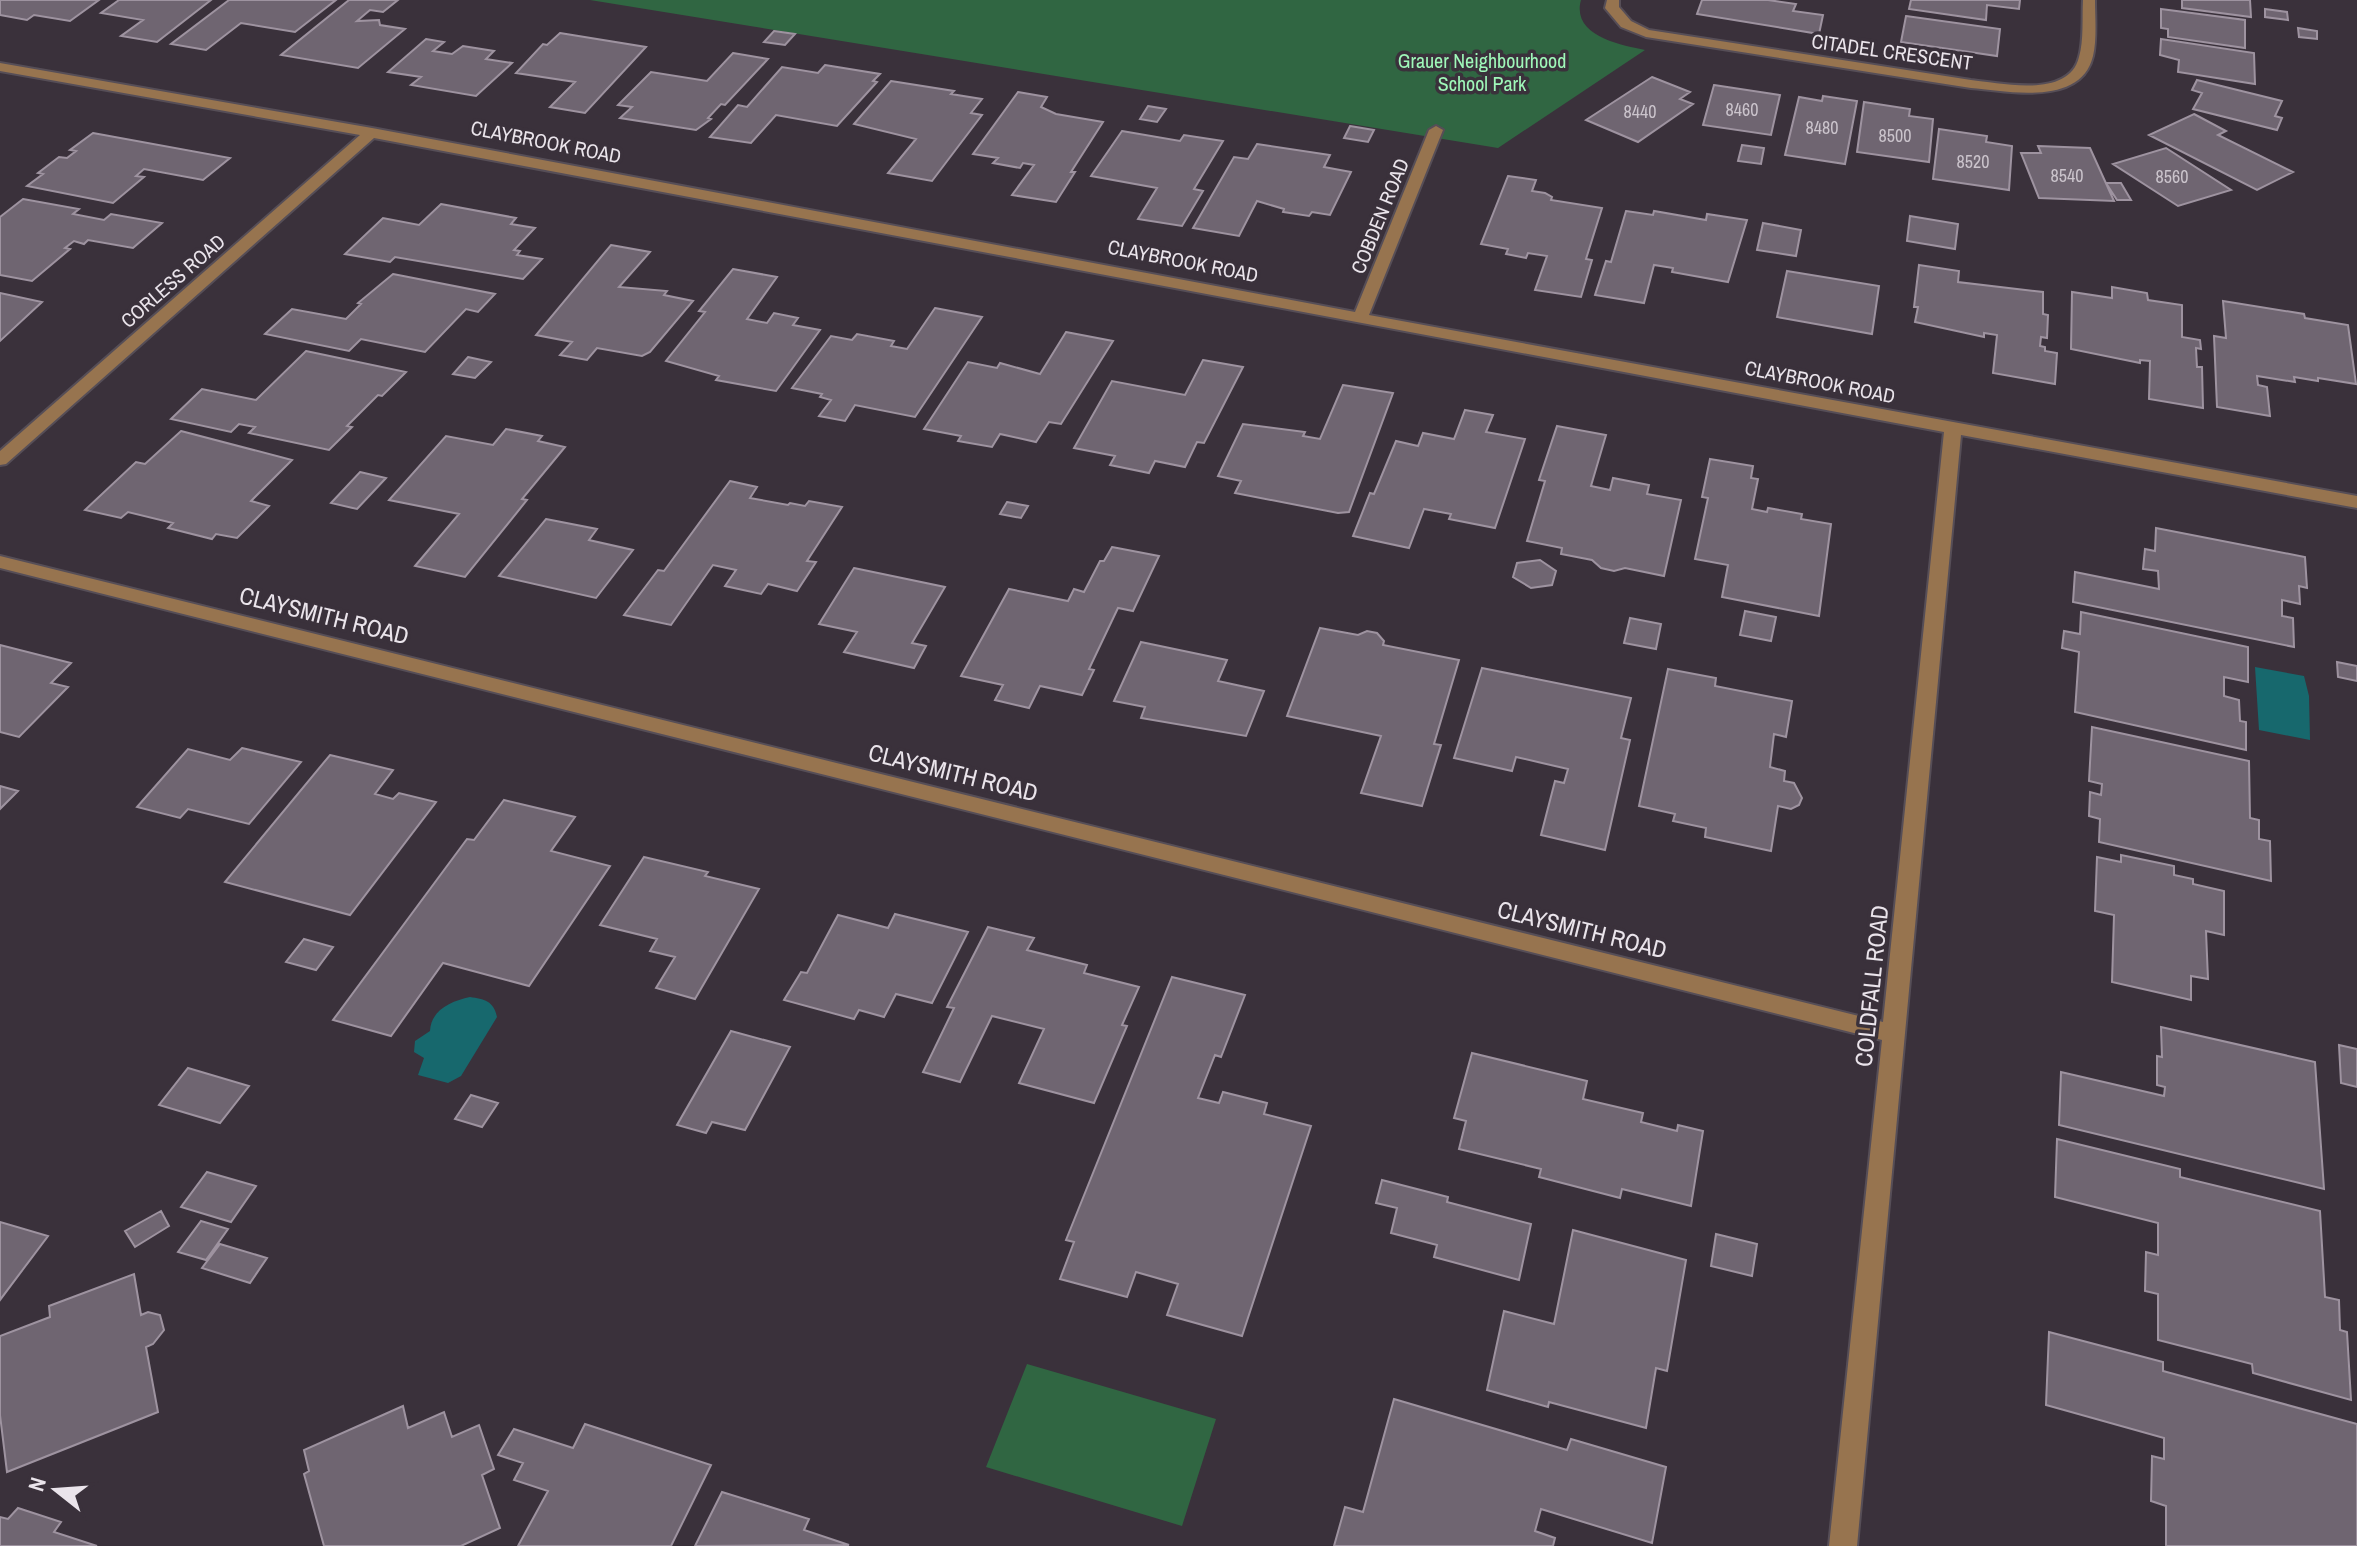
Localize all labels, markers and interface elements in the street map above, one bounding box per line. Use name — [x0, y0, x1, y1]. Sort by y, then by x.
street label: CITADEL CRESCENT — [1810, 27, 1974, 76]
park label: Grauer Neighbourhood School Park — [1398, 47, 1566, 97]
house number: 8460 — [1726, 97, 1758, 122]
house number: 8440 — [1624, 99, 1656, 124]
street label: CLAYBROOK ROAD — [469, 114, 624, 169]
house number: 8480 — [1806, 115, 1838, 140]
house number: 8500 — [1879, 123, 1911, 148]
house number: 8520 — [1957, 149, 1989, 174]
street label: COBDEN ROAD — [1344, 154, 1415, 277]
house number: 8540 — [2051, 163, 2083, 188]
house number: 8560 — [2156, 164, 2188, 189]
street label: CORLESS ROAD — [115, 228, 231, 334]
street label: CLAYBROOK ROAD — [1106, 233, 1261, 288]
street label: CLAYBROOK ROAD — [1743, 354, 1898, 409]
street label: CLAYSMITH ROAD — [236, 579, 412, 652]
street label: CLAYSMITH ROAD — [865, 736, 1041, 809]
street label: CLAYSMITH ROAD — [1494, 893, 1670, 966]
street label: COLDFALL ROAD — [1847, 904, 1895, 1068]
north arrow — [16, 1450, 96, 1530]
text: N — [21, 1474, 53, 1495]

